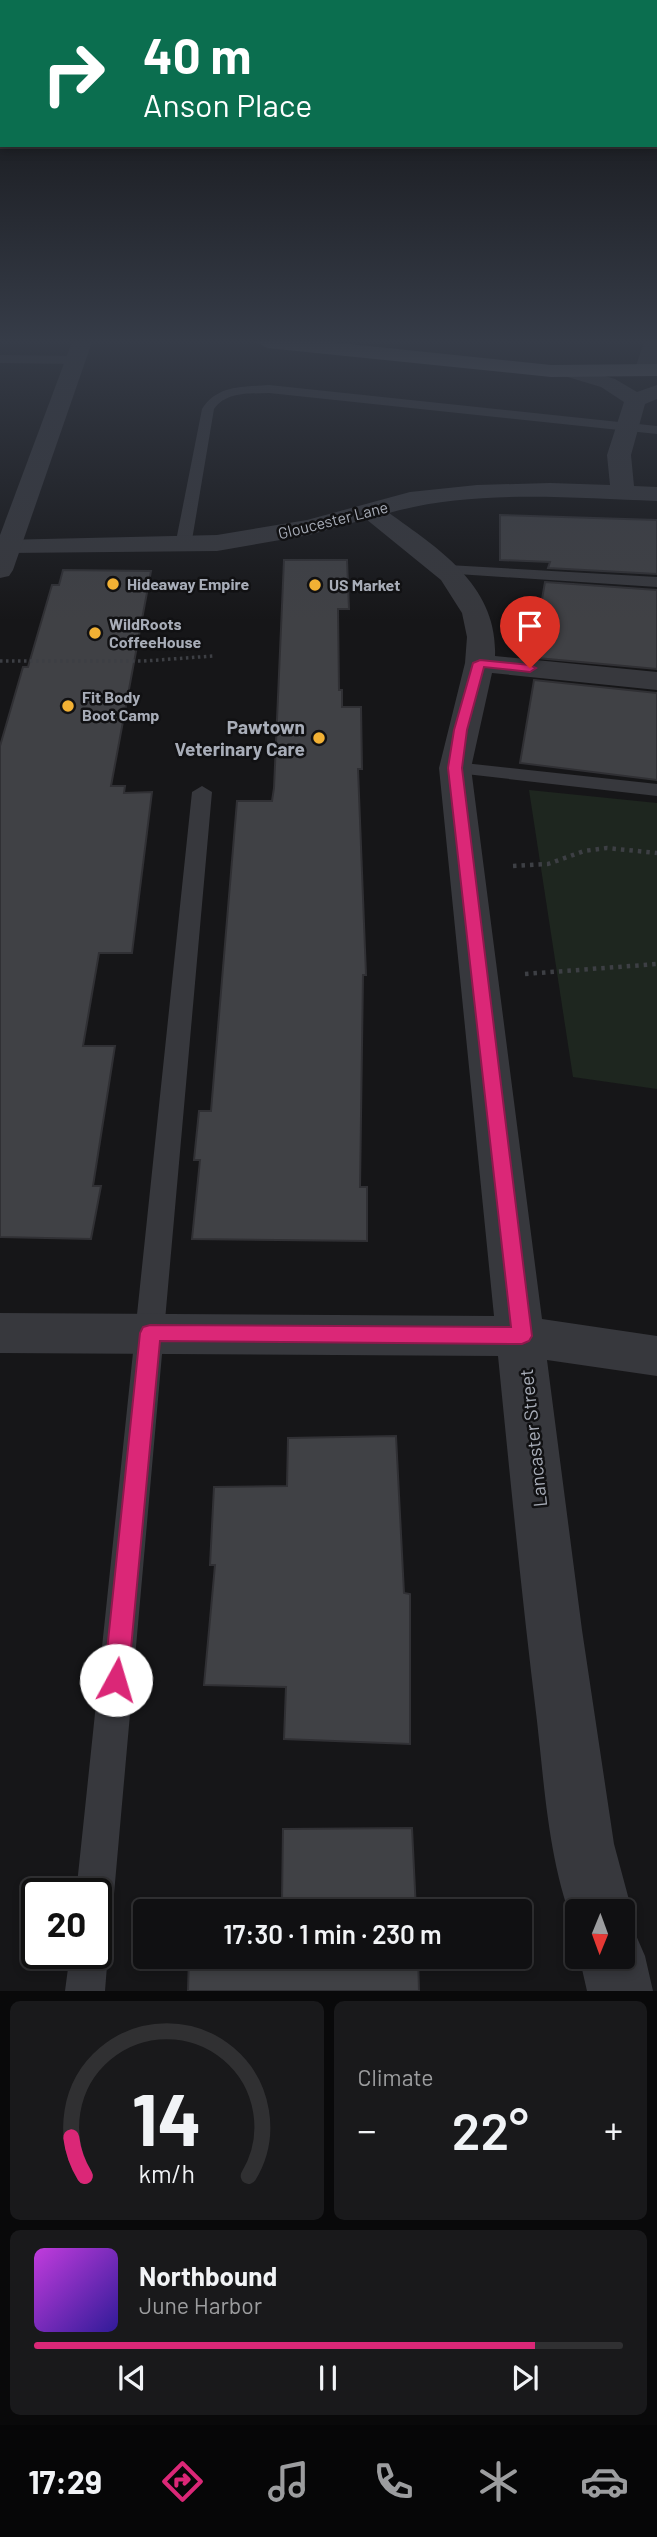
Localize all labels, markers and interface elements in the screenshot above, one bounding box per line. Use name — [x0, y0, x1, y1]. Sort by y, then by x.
text: 40 m — [143, 25, 251, 84]
icon: right — [28, 28, 119, 119]
text: Anson Place — [143, 85, 312, 123]
street label: Gloucester Lane — [276, 497, 390, 542]
place label: Hideaway Empire — [127, 574, 249, 593]
place label: US Market — [329, 575, 400, 594]
marker: Hideaway Empire — [105, 576, 121, 592]
marker: US Market — [307, 577, 323, 593]
pin — [500, 596, 560, 668]
icon: arrive — [511, 607, 549, 645]
place label: WildRoots CoffeeHouse — [109, 614, 201, 651]
marker: WildRoots CoffeeHouse — [87, 625, 103, 641]
place label: Fit Body Boot Camp — [82, 687, 159, 724]
marker: Fit Body Boot Camp — [60, 698, 76, 714]
place label: Pawtown Veterinary Care — [174, 715, 305, 760]
marker: Pawtown Veterinary Care — [311, 730, 327, 746]
street label: Lancaster Street — [514, 1368, 551, 1508]
position arrow — [79, 1643, 153, 1717]
speed limit sign: 20 — [21, 1878, 112, 1969]
north arrow — [565, 1899, 635, 1969]
map controls — [565, 1899, 635, 1969]
text: 17:30 · 1 min · 230 m — [223, 1918, 442, 1949]
text: Climate — [358, 2063, 434, 2091]
text: 14 — [132, 2074, 202, 2162]
text: 22° — [452, 2098, 529, 2160]
text: − — [358, 2106, 377, 2152]
text: + — [604, 2106, 623, 2152]
text: km/h — [138, 2158, 195, 2188]
text: Northbound — [139, 2260, 277, 2291]
text: June Harbor — [139, 2291, 262, 2319]
icon: previous — [113, 2359, 151, 2397]
icon: pause — [309, 2359, 347, 2397]
icon: next — [506, 2359, 544, 2397]
icon: directions — [158, 2457, 207, 2506]
icon: music — [264, 2457, 313, 2506]
icon: phone — [369, 2457, 418, 2506]
icon: climate — [474, 2457, 523, 2506]
icon: car — [580, 2457, 629, 2506]
text: 17:29 — [28, 2462, 102, 2500]

